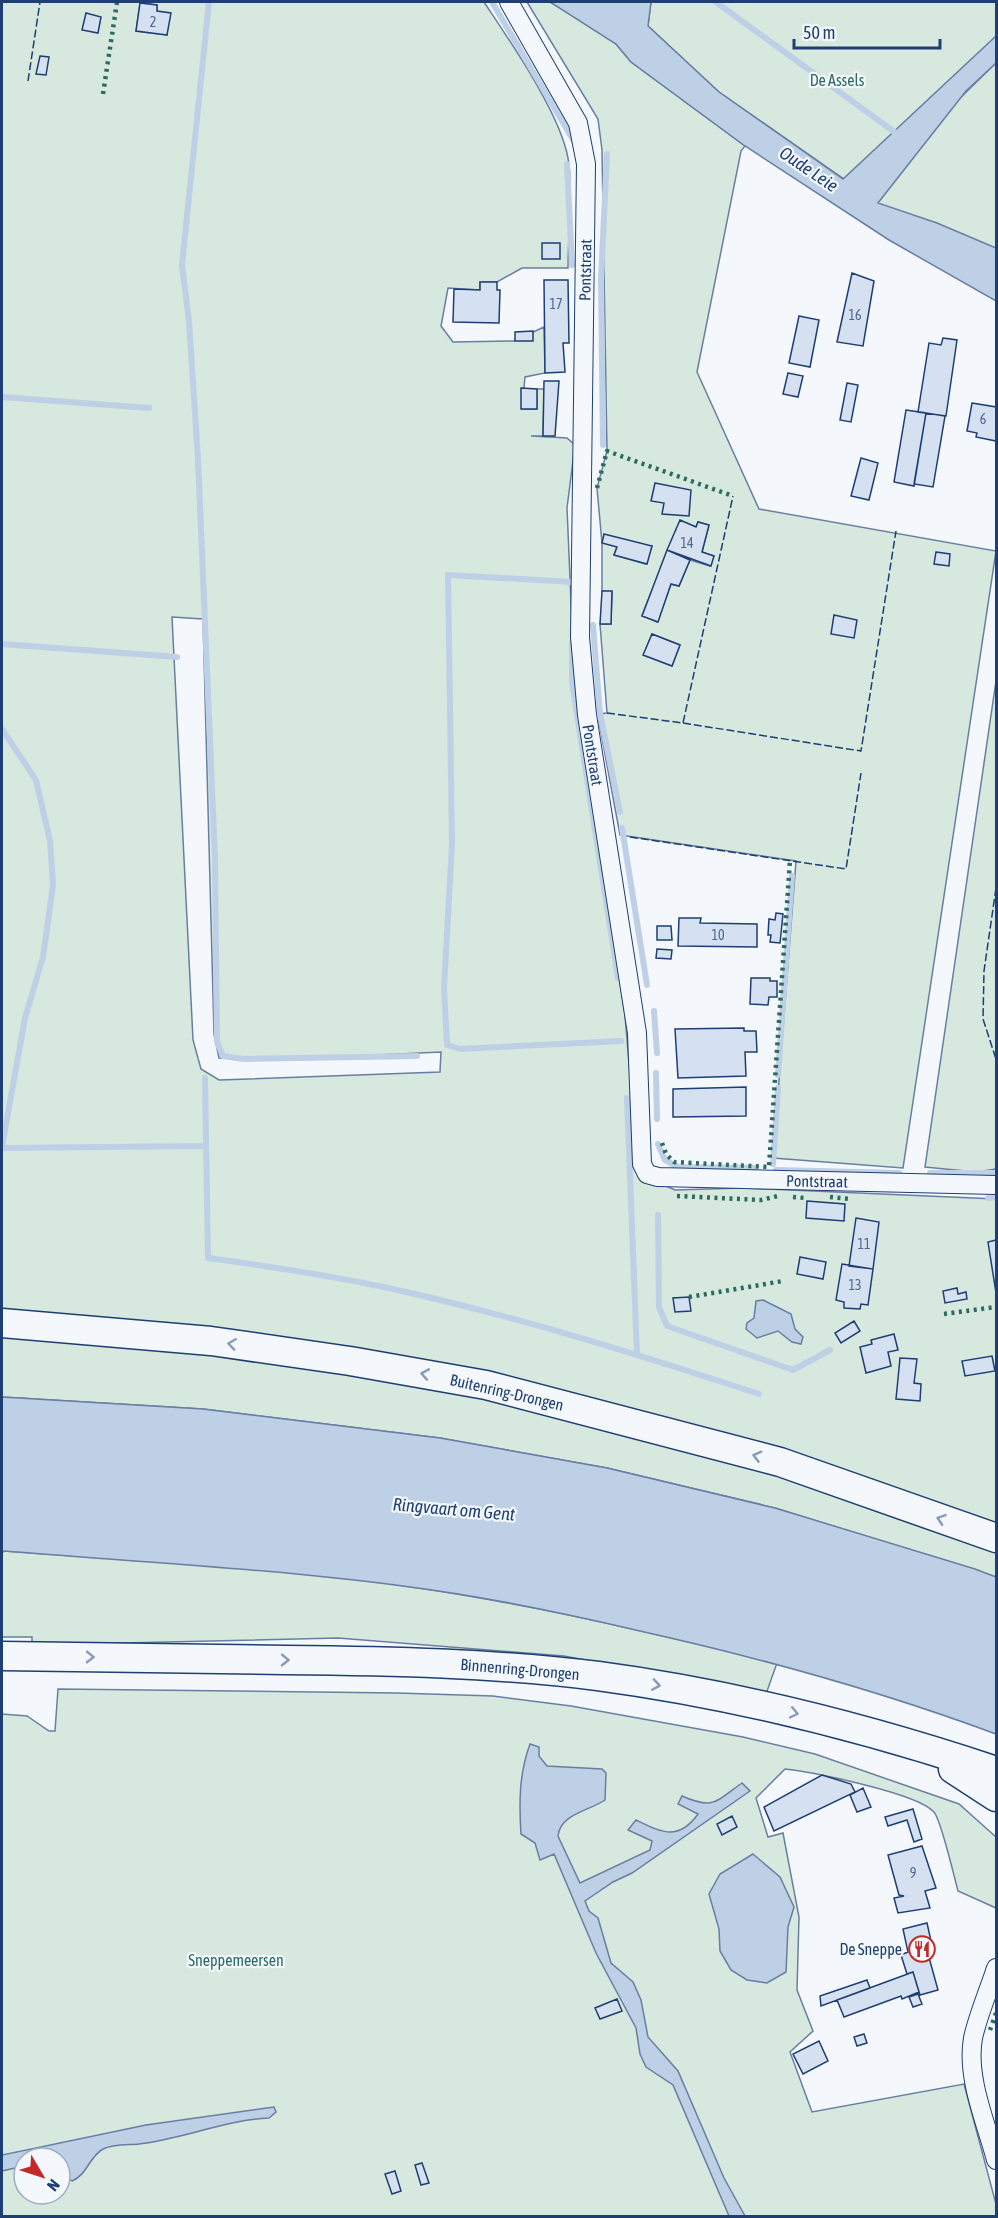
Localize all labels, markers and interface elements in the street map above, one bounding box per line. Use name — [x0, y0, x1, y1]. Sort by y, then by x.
scale bar — [794, 12, 940, 50]
house number: 2 — [150, 14, 156, 30]
text: 50 m — [803, 22, 835, 43]
park label: De Assels — [810, 71, 865, 89]
water label: Oude Leie — [776, 142, 842, 196]
street label: Pontstraat — [575, 239, 595, 301]
house number: 17 — [549, 296, 563, 312]
house number: 16 — [848, 307, 862, 323]
house number: 6 — [980, 411, 987, 427]
house number: 14 — [680, 535, 694, 551]
street label: Pontstraat — [579, 723, 607, 787]
house number: 10 — [711, 927, 725, 943]
street label: Pontstraat — [786, 1171, 848, 1191]
house number: 11 — [857, 1236, 871, 1252]
house number: 13 — [848, 1277, 862, 1293]
one-way arrow — [228, 1338, 237, 1350]
one-way arrow — [420, 1368, 430, 1381]
street label: Buitenring-Drongen — [448, 1370, 566, 1415]
one-way arrow — [752, 1450, 762, 1463]
water label: Ringvaart om Gent — [392, 1493, 517, 1525]
one-way arrow — [936, 1513, 947, 1526]
one-way arrow — [86, 1651, 95, 1663]
one-way arrow — [281, 1654, 290, 1666]
street label: Binnenring-Drongen — [460, 1655, 580, 1684]
one-way arrow — [651, 1678, 661, 1691]
one-way arrow — [789, 1706, 799, 1719]
house number: 9 — [910, 1865, 916, 1881]
restaurant icon: De Sneppe — [907, 1934, 937, 1964]
place label: De Sneppe — [839, 1940, 902, 1959]
park label: Sneppemeersen — [188, 1951, 284, 1970]
north arrow — [12, 2146, 72, 2206]
text: N — [44, 2176, 64, 2195]

